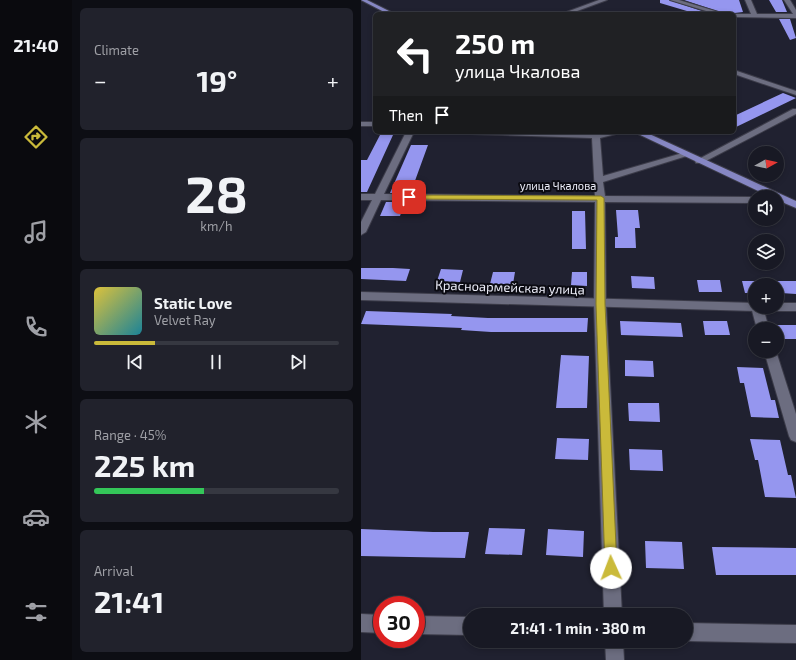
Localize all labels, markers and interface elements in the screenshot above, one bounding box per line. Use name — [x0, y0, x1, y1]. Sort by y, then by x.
text: 250 m — [455, 26, 535, 60]
icon: left — [389, 28, 441, 80]
text: 21:40 — [13, 34, 59, 56]
text: Climate — [94, 42, 139, 58]
text: улица Чкалова — [455, 60, 580, 82]
text: 19° — [196, 62, 237, 98]
text: − — [94, 67, 107, 93]
text: + — [327, 67, 339, 93]
icon: arrive — [431, 104, 453, 126]
text: Then — [389, 106, 423, 124]
icon: directions — [22, 123, 50, 151]
north arrow — [748, 146, 784, 182]
map controls — [748, 146, 784, 358]
text: 28 — [185, 161, 248, 223]
street label: улица Чкалова — [520, 179, 596, 193]
pin — [392, 180, 426, 214]
icon: arrive — [398, 186, 420, 208]
button: sound — [748, 190, 784, 226]
icon: music — [22, 218, 50, 246]
text: km/h — [200, 218, 233, 234]
button: layers — [748, 234, 784, 270]
street label: Красноармейская улица — [435, 276, 585, 298]
button: + — [748, 278, 784, 314]
text: Static Love — [154, 294, 232, 312]
text: Velvet Ray — [154, 312, 216, 328]
icon: phone — [22, 313, 50, 341]
button: − — [748, 322, 784, 358]
icon: previous — [124, 351, 146, 373]
icon: pause — [205, 351, 227, 373]
icon: next — [287, 351, 309, 373]
icon: climate — [22, 408, 50, 436]
text: Range · 45% — [94, 427, 166, 443]
text: 225 km — [94, 447, 195, 483]
icon: car — [22, 503, 50, 531]
position arrow — [590, 547, 632, 589]
text: Arrival — [94, 563, 134, 579]
text: 21:41 — [94, 583, 164, 619]
speed limit sign: 30 — [373, 596, 425, 648]
icon: filters — [22, 598, 50, 626]
text: 21:41 · 1 min · 380 m — [510, 619, 646, 637]

